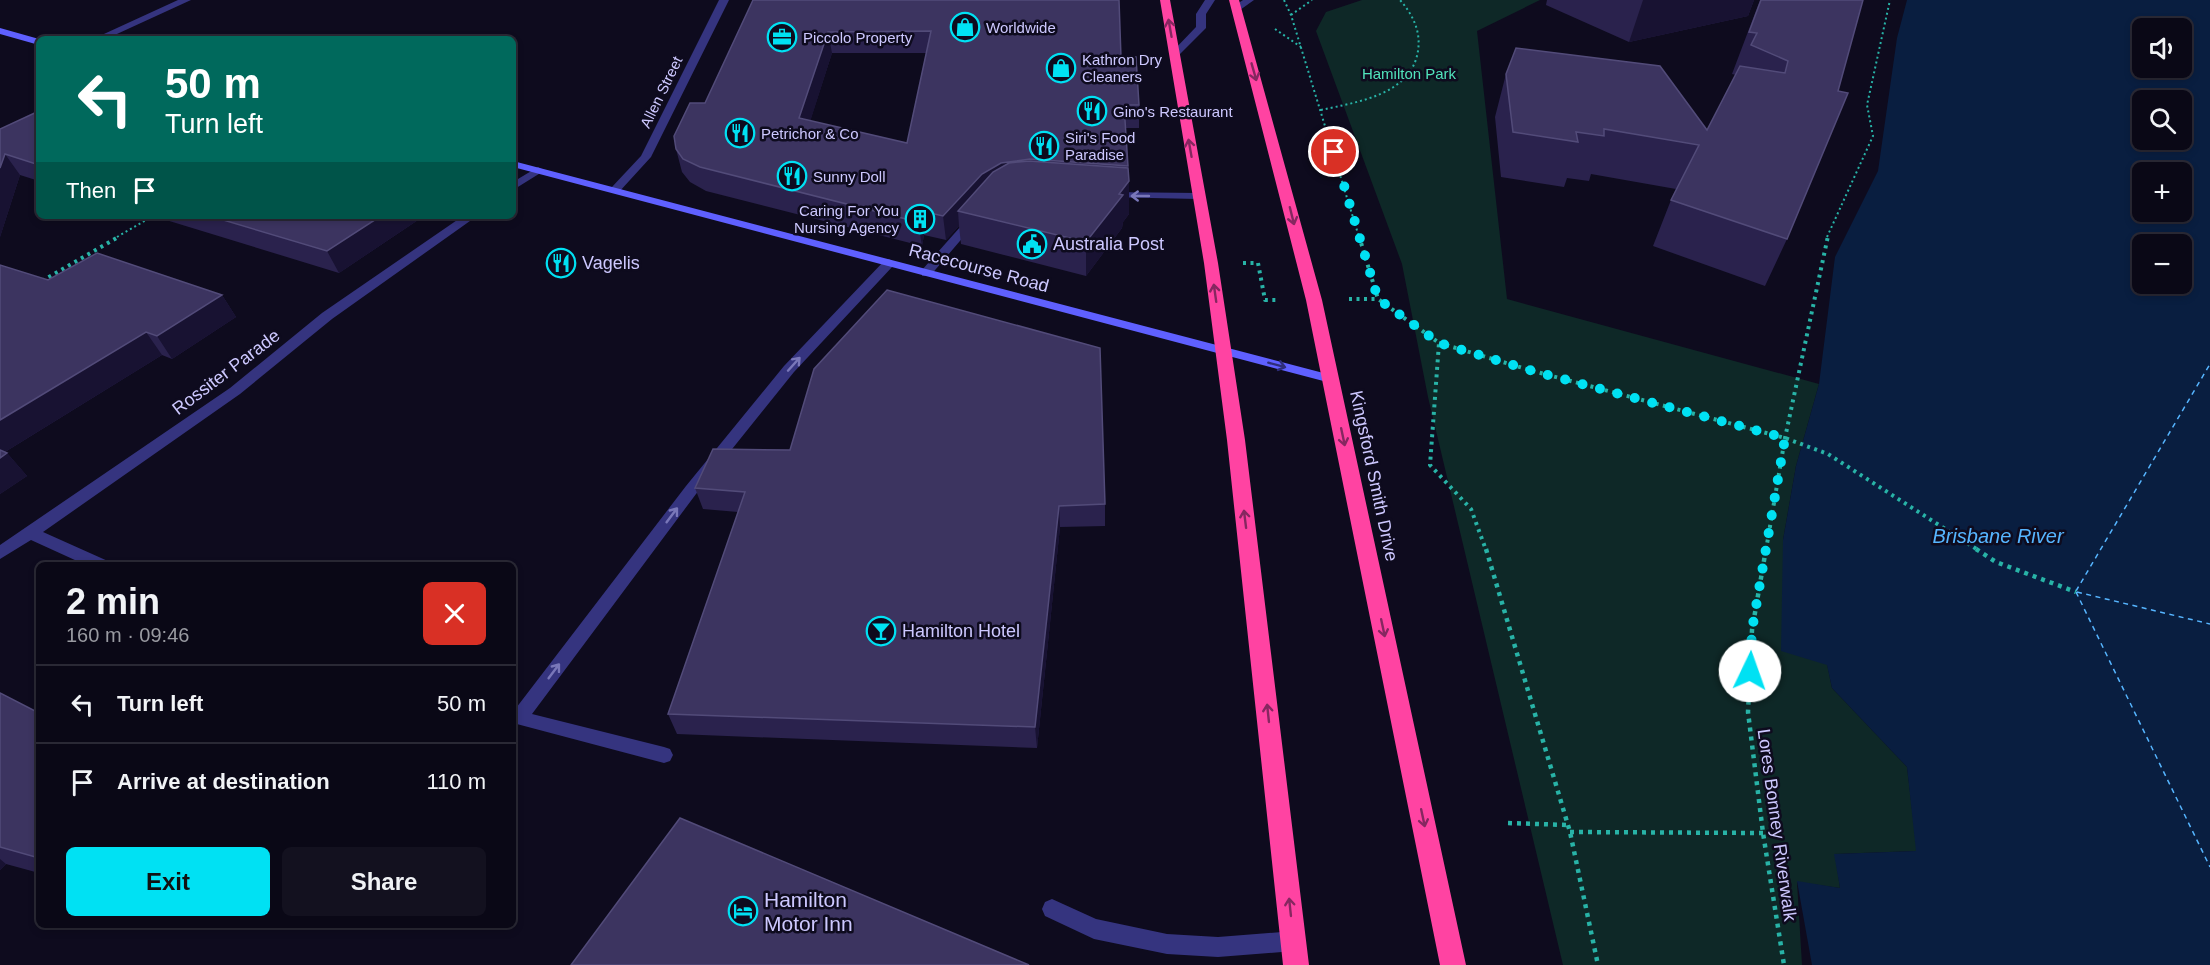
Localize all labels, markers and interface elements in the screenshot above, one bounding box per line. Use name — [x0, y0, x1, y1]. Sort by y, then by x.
shop icon: Worldwide — [949, 11, 981, 43]
one-way arrow — [1164, 18, 1175, 38]
map controls — [2132, 18, 2192, 294]
button: sound — [2132, 18, 2192, 78]
place label: Worldwide — [986, 19, 1056, 36]
office icon: Piccolo Property — [766, 21, 798, 53]
place label: Piccolo Property — [803, 29, 913, 46]
place label: Kathron Dry Cleaners — [1082, 51, 1163, 85]
shop icon: Kathron Dry Cleaners — [1045, 52, 1077, 84]
street label: Allen Street — [636, 53, 686, 131]
icon: left — [66, 60, 144, 138]
text: 50 m — [165, 60, 261, 107]
one-way arrow — [1249, 62, 1260, 81]
park label: Hamilton Park — [1362, 65, 1457, 82]
button: search — [2132, 90, 2192, 150]
restaurant icon: Gino's Restaurant — [1076, 95, 1108, 127]
place label: Gino's Restaurant — [1113, 103, 1233, 120]
text: Turn left — [165, 109, 263, 139]
restaurant icon: Petrichor & Co — [724, 117, 756, 149]
place label: Petrichor & Co — [761, 125, 859, 142]
pin — [1308, 126, 1359, 177]
place label: Siri's Food Paradise — [1065, 129, 1135, 163]
restaurant icon: Siri's Food Paradise — [1028, 130, 1060, 162]
icon: arrive — [1317, 135, 1350, 168]
one-way arrow — [1184, 139, 1195, 158]
restaurant icon: Sunny Doll — [776, 160, 808, 192]
button: + — [2132, 162, 2192, 222]
place label: Sunny Doll — [813, 168, 886, 185]
icon: arrive — [128, 174, 161, 207]
text: Then — [66, 178, 116, 203]
one-way arrow — [1130, 190, 1150, 202]
place label: Caring For You Nursing Agency — [794, 202, 899, 236]
building icon: Caring For You Nursing Agency — [904, 203, 936, 235]
one-way arrow — [1287, 206, 1299, 225]
public building icon: Australia Post — [1016, 228, 1048, 260]
place label: Australia Post — [1053, 234, 1164, 254]
button: − — [2132, 234, 2192, 294]
street label: Racecourse Road — [907, 240, 1051, 296]
restaurant icon: Vagelis — [545, 247, 577, 279]
place label: Vagelis — [582, 253, 640, 273]
one-way arrow — [1209, 284, 1220, 303]
street label: Rossiter Parade — [168, 325, 284, 419]
one-way arrow — [787, 356, 801, 371]
one-way arrow — [1267, 360, 1286, 372]
street label: Kingsford Smith Drive — [1346, 389, 1402, 563]
one-way arrow — [1338, 426, 1349, 446]
one-way arrow — [665, 508, 678, 524]
one-way arrow — [1240, 510, 1251, 530]
water label: Brisbane River — [1932, 525, 2065, 547]
text: 2 min — [66, 581, 160, 622]
button: close — [423, 582, 486, 645]
bar icon: Hamilton Hotel — [865, 615, 897, 647]
one-way arrow — [1378, 617, 1389, 637]
place label: Hamilton Hotel — [902, 621, 1020, 641]
text: 160 m · 09:46 — [66, 624, 189, 646]
position arrow — [1718, 639, 1782, 703]
one-way arrow — [547, 663, 560, 679]
icon: left — [66, 688, 99, 721]
text: Turn left — [117, 691, 203, 716]
text: 50 m — [437, 691, 486, 716]
one-way arrow — [1262, 704, 1273, 724]
street label: Lores Bonney Riverwalk — [1754, 728, 1801, 923]
icon: arrive — [66, 766, 99, 799]
text: Arrive at destination — [117, 769, 330, 794]
text: 110 m — [426, 769, 486, 794]
one-way arrow — [1417, 809, 1429, 828]
button: Exit — [66, 847, 270, 916]
button: Share — [282, 847, 486, 916]
place label: Hamilton Motor Inn — [764, 888, 853, 935]
hotel icon: Hamilton Motor Inn — [727, 895, 759, 927]
one-way arrow — [1284, 897, 1295, 917]

